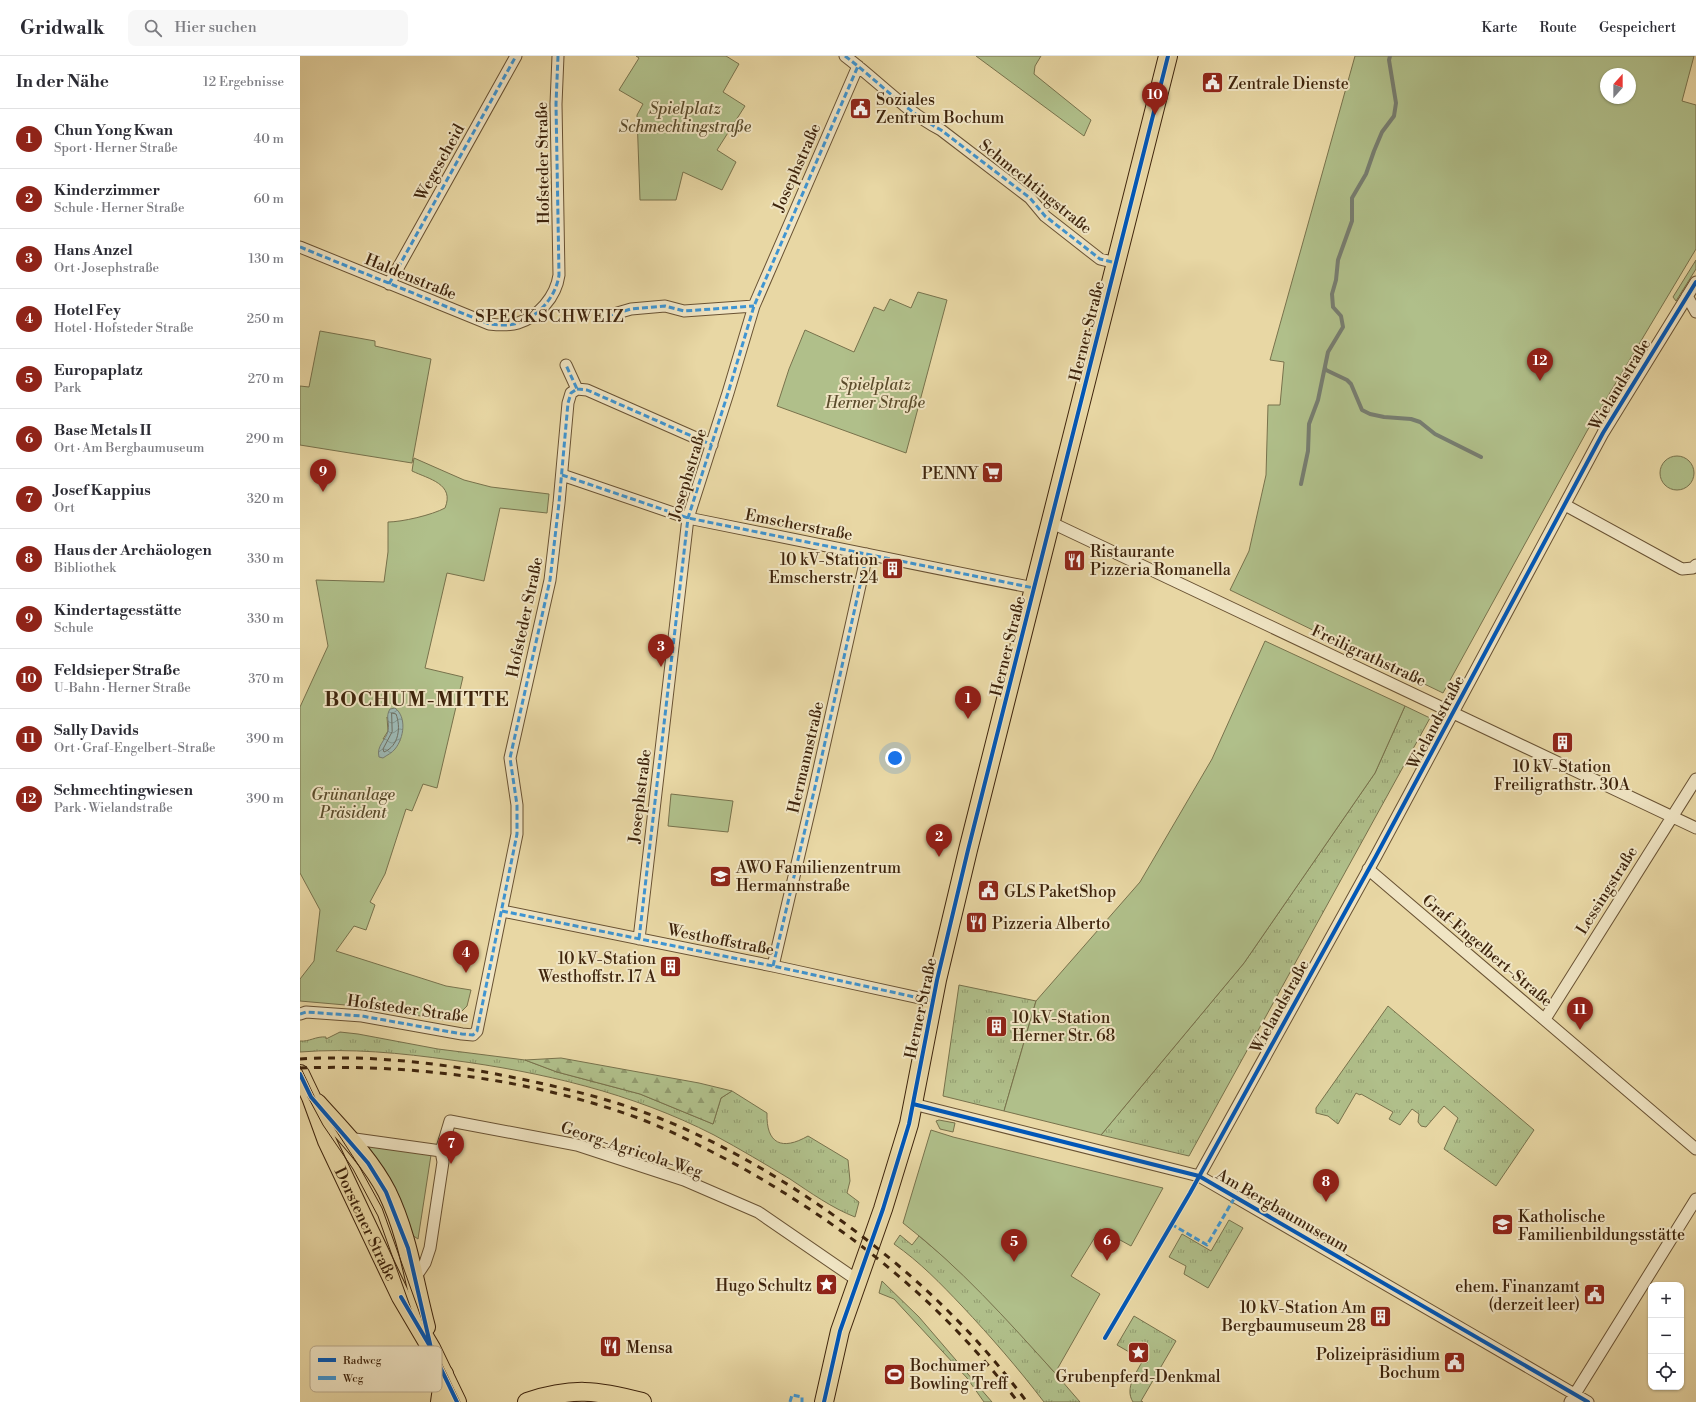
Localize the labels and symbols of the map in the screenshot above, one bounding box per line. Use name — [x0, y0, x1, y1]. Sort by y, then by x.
north arrow — [1600, 68, 1636, 104]
public building icon: Zentrale Dienste — [1199, 70, 1225, 96]
place label: Zentrale Dienste — [1228, 74, 1349, 94]
pin: 10 — [1142, 82, 1168, 115]
place label: Soziales Zentrum Bochum — [876, 90, 1004, 128]
public building icon: Soziales Zentrum Bochum — [847, 95, 873, 121]
park label: Spielplatz Schmechtingstraße — [619, 99, 752, 137]
street label: Hofsteder Straße — [532, 102, 554, 224]
street label: Josephstraße — [768, 120, 825, 216]
street label: Wegescheid — [410, 121, 469, 205]
street label: Schmechtingstraße — [975, 135, 1096, 239]
street label: Haldenstraße — [362, 249, 459, 304]
street label: Herner Straße — [1065, 279, 1109, 384]
district label: SPECKSCHWEIZ — [475, 306, 625, 328]
street label: Wielandstraße — [1584, 335, 1655, 435]
pin: 12 — [1527, 348, 1553, 381]
park label: Spielplatz Herner Straße — [824, 375, 925, 413]
street label: Josephstraße — [664, 426, 711, 523]
pin: 9 — [310, 459, 336, 492]
supermarket icon: PENNY — [980, 460, 1006, 486]
place label: PENNY — [922, 464, 979, 484]
street label: Emscherstraße — [743, 505, 854, 545]
place label: Ristaurante Pizzeria Romanella — [1090, 542, 1232, 580]
restaurant icon: Ristaurante Pizzeria Romanella — [1061, 547, 1087, 573]
place label: 10 kV-Station Emscherstr. 24 — [769, 550, 878, 588]
street label: Hofsteder Straße — [502, 555, 547, 679]
building icon: 10 kV-Station Emscherstr. 24 — [880, 555, 906, 581]
street label: Herner Straße — [986, 594, 1030, 699]
street label: Freiligrathstraße — [1308, 621, 1429, 691]
pin: 3 — [648, 634, 674, 667]
street label: Wielandstraße — [1402, 672, 1469, 774]
pin: 1 — [955, 686, 981, 719]
district label: BOCHUM-MITTE — [324, 688, 510, 713]
street label: Hermannstraße — [783, 699, 829, 815]
building icon: 10 kV-Station Freiligrathstr. 30A — [1549, 730, 1575, 756]
street label: Josephstraße — [624, 748, 656, 845]
your location — [885, 748, 905, 768]
place label: 10 kV-Station Freiligrathstr. 30A — [1494, 757, 1631, 795]
park label: Grünanlage Präsident — [311, 785, 396, 823]
pin: 2 — [926, 824, 952, 857]
street label: Lessingstraße — [1572, 843, 1642, 938]
place label: AWO Familienzentrum Hermannstraße — [735, 858, 901, 896]
school or university icon: AWO Familienzentrum Hermannstraße — [708, 863, 734, 889]
public building icon: GLS PaketShop — [976, 878, 1002, 904]
place label: GLS PaketShop — [1004, 882, 1116, 902]
street label: Graf-Engelbert-Straße — [1418, 890, 1557, 1011]
restaurant icon: Pizzeria Alberto — [963, 910, 989, 936]
place label: Pizzeria Alberto — [992, 914, 1110, 934]
street label: Westhoffstraße — [665, 920, 776, 960]
pin: 4 — [453, 940, 479, 973]
place label: 10 kV-Station Westhoffstr. 17 A — [537, 949, 657, 987]
building icon: 10 kV-Station Westhoffstr. 17 A — [658, 954, 684, 980]
street label: Herner Straße — [901, 956, 941, 1061]
street label: Wielandstraße — [1246, 956, 1314, 1057]
street label: Hofsteder Straße — [346, 991, 470, 1027]
pin: 11 — [1567, 997, 1593, 1030]
place label: 10 kV-Station Herner Str. 68 — [1012, 1008, 1116, 1046]
building icon: 10 kV-Station Herner Str. 68 — [983, 1013, 1009, 1039]
street label: Georg-Agricola-Weg — [558, 1118, 706, 1183]
pin: 7 — [438, 1131, 464, 1164]
street label: Dorstener Straße — [330, 1164, 401, 1285]
street label: Am Bergbaumuseum — [1212, 1164, 1353, 1257]
pin: 8 — [1313, 1169, 1339, 1202]
place label: Katholische Familienbildungsstätte — [1518, 1207, 1685, 1245]
school or university icon: Katholische Familienbildungsstätte — [1490, 1212, 1516, 1238]
pin: 6 — [1094, 1228, 1120, 1261]
pin: 5 — [1001, 1229, 1027, 1262]
place icon: Hugo Schultz — [814, 1272, 840, 1298]
place label: Hugo Schultz — [716, 1276, 812, 1296]
place label: ehem. Finanzamt (derzeit leer) — [1455, 1277, 1580, 1315]
public building icon: ehem. Finanzamt (derzeit leer) — [1582, 1282, 1608, 1308]
place label: 10 kV-Station Am Bergbaumuseum 28 — [1221, 1298, 1366, 1336]
building icon: 10 kV-Station Am Bergbaumuseum 28 — [1368, 1303, 1394, 1329]
restaurant icon: Mensa — [597, 1334, 623, 1360]
place label: Mensa — [626, 1338, 674, 1358]
place icon: Grubenpferd-Denkmal — [1125, 1339, 1151, 1365]
place label: Polizeipräsidium Bochum — [1316, 1345, 1440, 1383]
legend — [310, 1346, 442, 1392]
public building icon: Polizeipräsidium Bochum — [1442, 1350, 1468, 1376]
text: Radweg — [343, 1354, 382, 1368]
place label: Bochumer Bowling Treff — [909, 1356, 1009, 1394]
sports icon: Bochumer Bowling Treff — [882, 1361, 908, 1387]
place label: Grubenpferd-Denkmal — [1055, 1367, 1221, 1387]
text: Weg — [342, 1372, 364, 1386]

